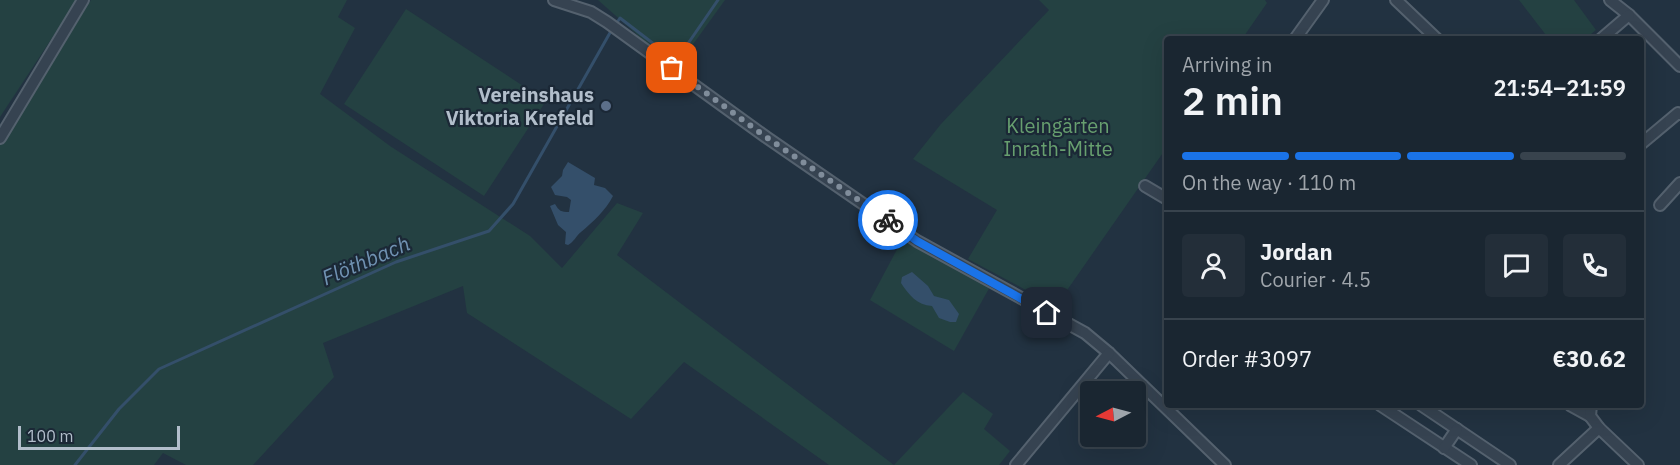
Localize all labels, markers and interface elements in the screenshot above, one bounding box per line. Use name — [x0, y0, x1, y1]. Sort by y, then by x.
pin — [646, 42, 697, 93]
icon: bag — [655, 51, 688, 84]
text: Arriving in — [1182, 51, 1272, 78]
text: 21:54–21:59 — [1493, 73, 1626, 102]
text: 2 min — [1182, 75, 1283, 126]
place label: Vereinshaus Viktoria Krefeld — [446, 81, 594, 131]
marker: Vereinshaus Viktoria Krefeld — [599, 99, 613, 113]
park label: Kleingärten Inrath-Mitte — [1003, 112, 1113, 162]
text: On the way · 110 m — [1182, 169, 1356, 196]
courier — [858, 190, 918, 250]
icon: bike — [872, 204, 905, 237]
water label: Flöthbach — [317, 229, 414, 291]
button: person — [1182, 234, 1245, 297]
button: chat — [1485, 234, 1548, 297]
button: phone — [1563, 234, 1626, 297]
text: Jordan — [1260, 237, 1333, 266]
text: Courier · 4.5 — [1260, 266, 1371, 293]
pin — [1021, 287, 1072, 338]
icon: home — [1030, 296, 1063, 329]
text: Order #3097 — [1182, 344, 1312, 373]
text: €30.62 — [1553, 344, 1626, 373]
north arrow — [1080, 381, 1146, 447]
map controls — [1080, 381, 1146, 447]
scale bar — [18, 423, 180, 450]
text: 100 m — [27, 426, 74, 446]

